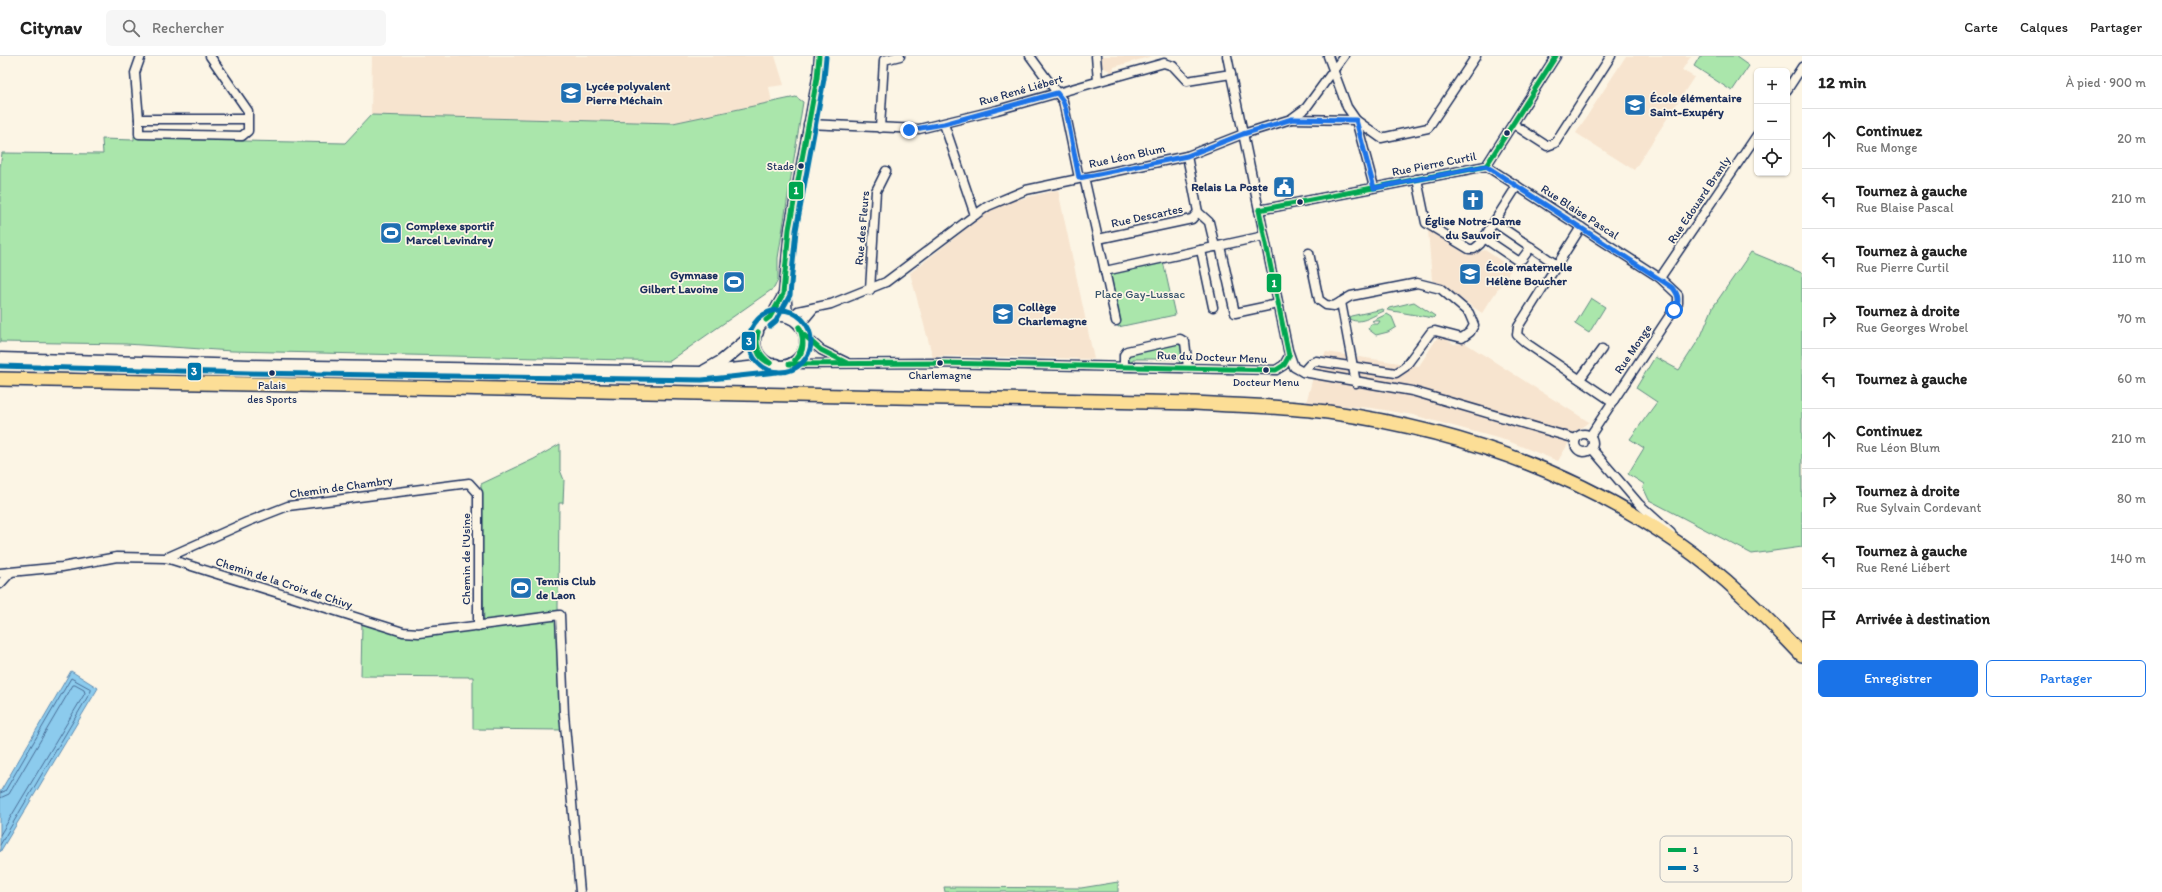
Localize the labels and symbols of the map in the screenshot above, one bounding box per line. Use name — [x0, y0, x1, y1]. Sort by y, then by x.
street label: Rue René Liébert — [977, 71, 1065, 109]
place label: Lycée polyvalent Pierre Méchain — [586, 79, 671, 107]
school or university icon: Lycée polyvalent Pierre Méchain — [558, 80, 584, 106]
place label: École élémentaire Saint-Exupéry — [1650, 91, 1742, 120]
school or university icon: École élémentaire Saint-Exupéry — [1622, 92, 1648, 118]
route end — [900, 121, 918, 139]
unlabelled marker — [1502, 128, 1512, 138]
street label: Rue Léon Blum — [1088, 141, 1166, 171]
street label: Rue Pierre Curtil — [1391, 149, 1478, 179]
street label: Rue Edouard Branly — [1665, 153, 1734, 246]
place label: Stade — [767, 160, 794, 173]
marker: Stade — [796, 161, 806, 171]
public building icon: Relais La Poste — [1271, 174, 1297, 200]
place label: Relais La Poste — [1191, 180, 1268, 194]
line badge: 1 — [788, 181, 804, 200]
street label: Rue Blaise Pascal — [1538, 182, 1622, 243]
text: 1 — [793, 184, 799, 197]
church icon: Église Notre-Dame du Sauvoir — [1460, 187, 1486, 213]
street label: Rue des Fleurs — [852, 190, 872, 266]
unlabelled marker — [1295, 197, 1305, 207]
street label: Rue Descartes — [1110, 202, 1184, 230]
place label: Église Notre-Dame du Sauvoir — [1425, 214, 1521, 242]
place label: Complexe sportif Marcel Levindrey — [406, 219, 495, 248]
sports icon: Complexe sportif Marcel Levindrey — [378, 220, 404, 246]
place label: École maternelle Hélène Boucher — [1486, 260, 1573, 288]
school or university icon: École maternelle Hélène Boucher — [1457, 261, 1483, 287]
place label: Gymnase Gilbert Lavoine — [640, 268, 718, 296]
sports icon: Gymnase Gilbert Lavoine — [721, 269, 747, 295]
line badge: 1 — [1266, 273, 1282, 293]
text: 1 — [1271, 277, 1277, 290]
park label: Place Gay-Lussac — [1095, 287, 1186, 301]
place label: Collège Charlemagne — [1018, 300, 1087, 329]
school or university icon: Collège Charlemagne — [990, 301, 1016, 327]
route start — [1665, 301, 1683, 319]
street label: Rue Monge — [1611, 321, 1655, 376]
line badge: 3 — [741, 331, 756, 351]
text: 3 — [746, 335, 752, 348]
street label: Rue du Docteur Menu — [1157, 348, 1268, 366]
marker: Charlemagne — [935, 358, 945, 368]
line badge: 3 — [187, 362, 202, 381]
text: 3 — [191, 365, 197, 378]
marker: Docteur Menu — [1261, 365, 1271, 375]
marker: Palais des Sports — [267, 368, 277, 378]
place label: Charlemagne — [908, 369, 972, 382]
place label: Docteur Menu — [1233, 376, 1299, 389]
place label: Palais des Sports — [247, 379, 297, 406]
street label: Chemin de Chambry — [289, 473, 394, 501]
street label: Chemin de l'Usine — [459, 513, 473, 605]
street label: Chemin de la Croix de Chivy — [214, 554, 355, 612]
place label: Tennis Club de Laon — [535, 574, 596, 602]
sports icon: Tennis Club de Laon — [508, 575, 534, 601]
legend — [1660, 836, 1792, 882]
text: 1 — [1693, 844, 1698, 857]
text: 3 — [1693, 862, 1699, 875]

